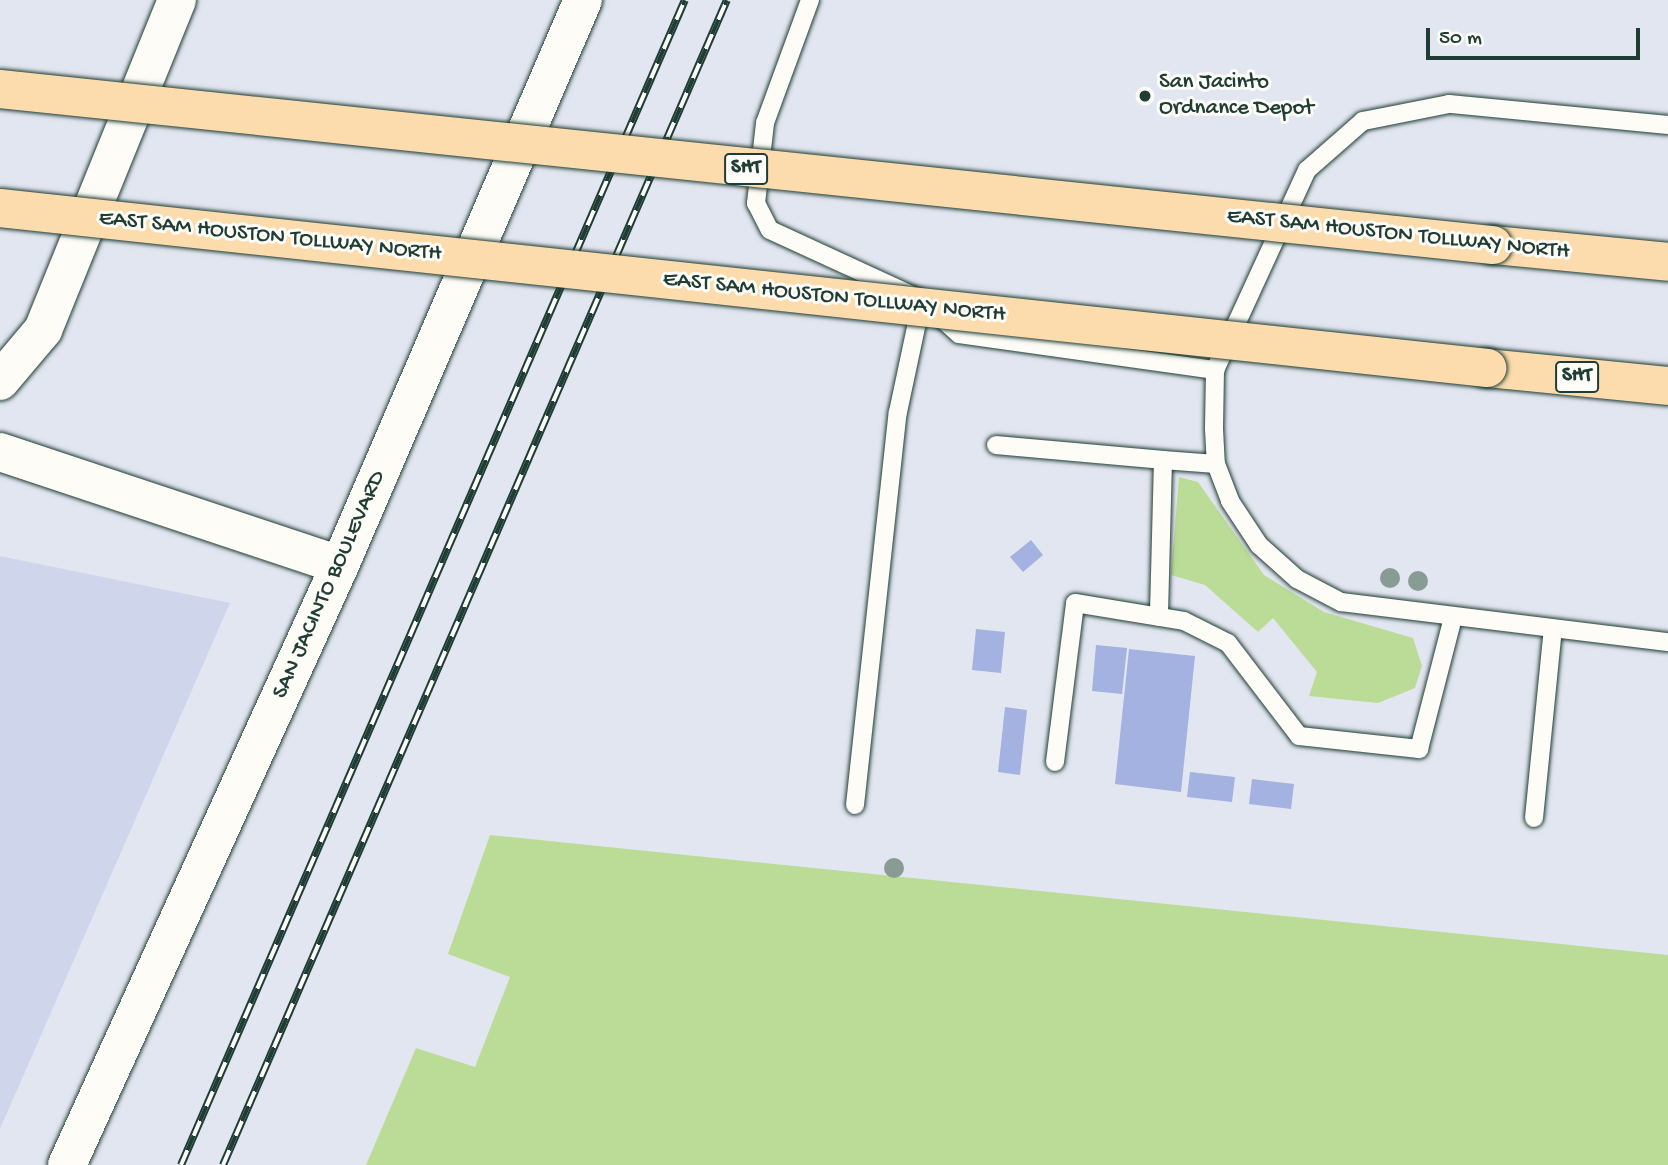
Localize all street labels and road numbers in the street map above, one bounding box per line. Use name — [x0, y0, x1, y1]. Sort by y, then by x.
road number: SHT — [723, 152, 769, 186]
street label: EAST SAM HOUSTON TOLLWAY NORTH — [1225, 203, 1571, 267]
street label: EAST SAM HOUSTON TOLLWAY NORTH — [97, 205, 443, 269]
street label: EAST SAM HOUSTON TOLLWAY NORTH — [661, 266, 1007, 330]
road number: SHT — [1554, 360, 1600, 394]
street label: SAN JACINTO BOULEVARD — [267, 467, 393, 703]

